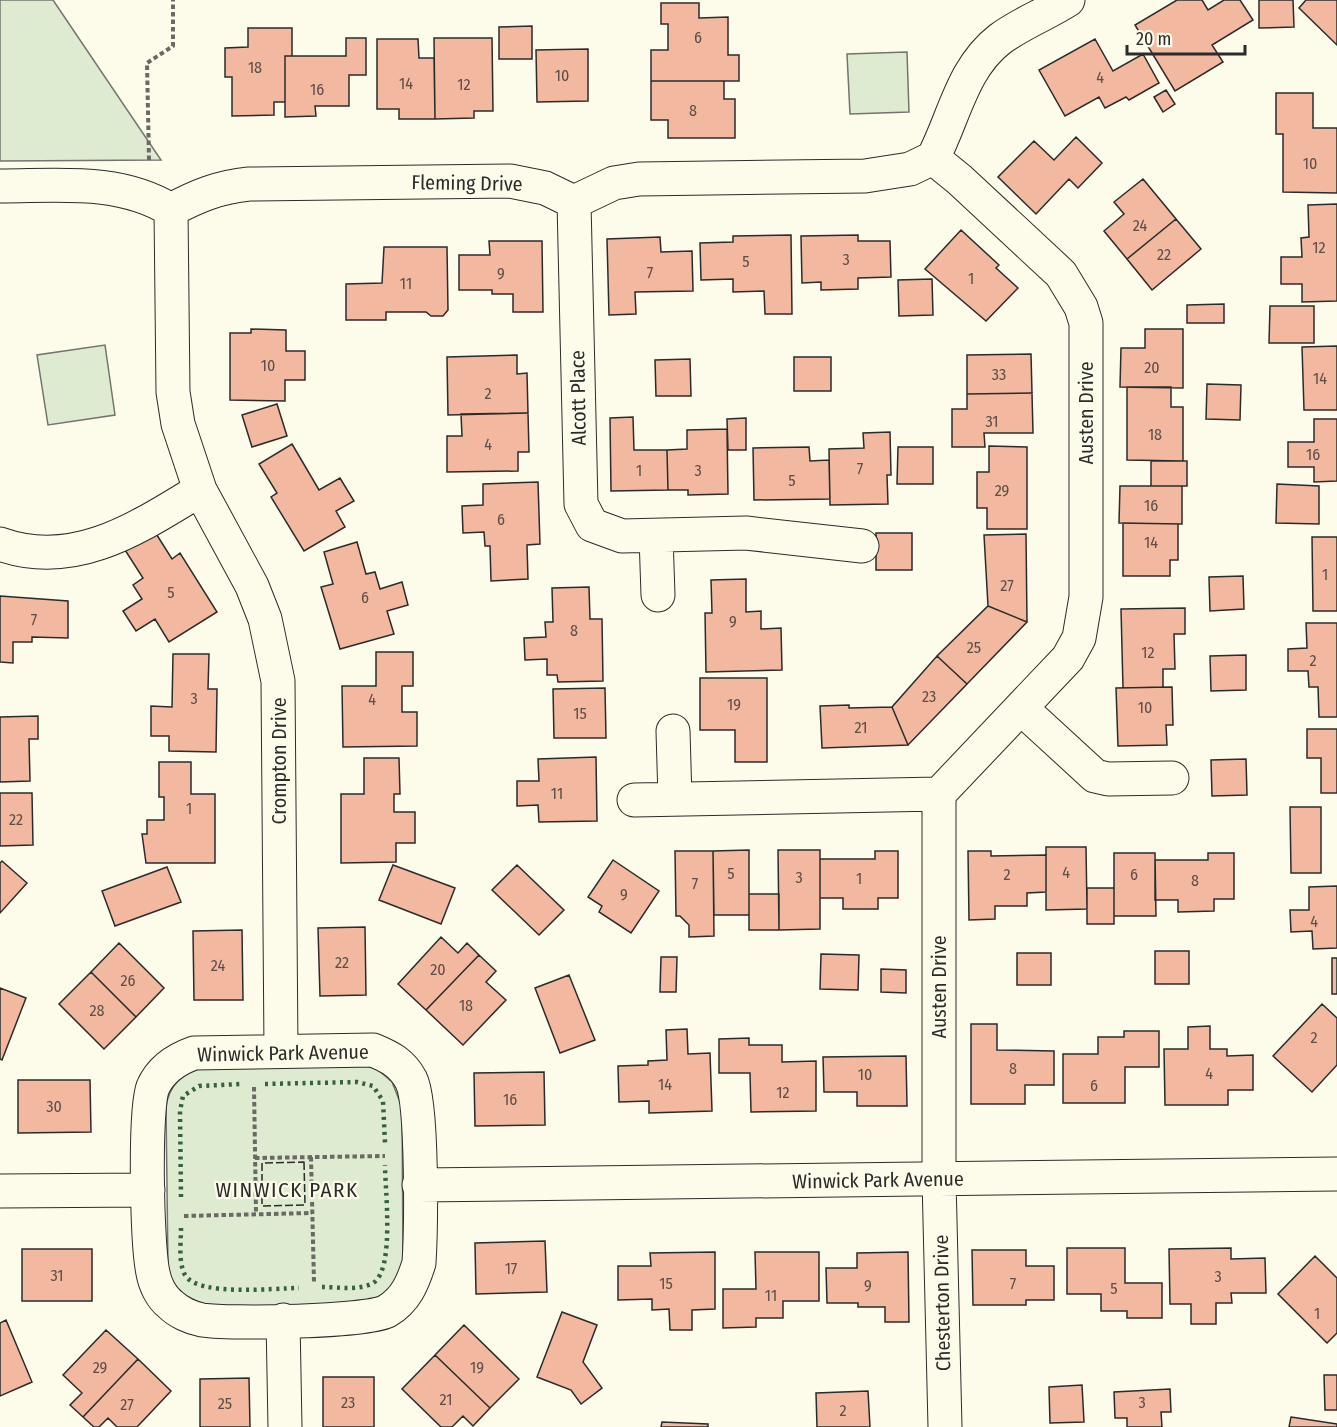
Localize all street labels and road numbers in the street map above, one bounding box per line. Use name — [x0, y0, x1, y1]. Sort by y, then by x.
street label: Fleming Drive — [411, 170, 523, 196]
street label: Alcott Place — [565, 350, 591, 446]
street label: Austen Drive — [1074, 361, 1098, 465]
street label: Crompton Drive — [267, 697, 291, 825]
street label: Austen Drive — [927, 935, 951, 1039]
street label: Winwick Park Avenue — [197, 1040, 369, 1066]
street label: Winwick Park Avenue — [792, 1167, 964, 1193]
street label: Chesterton Drive — [929, 1235, 955, 1371]

